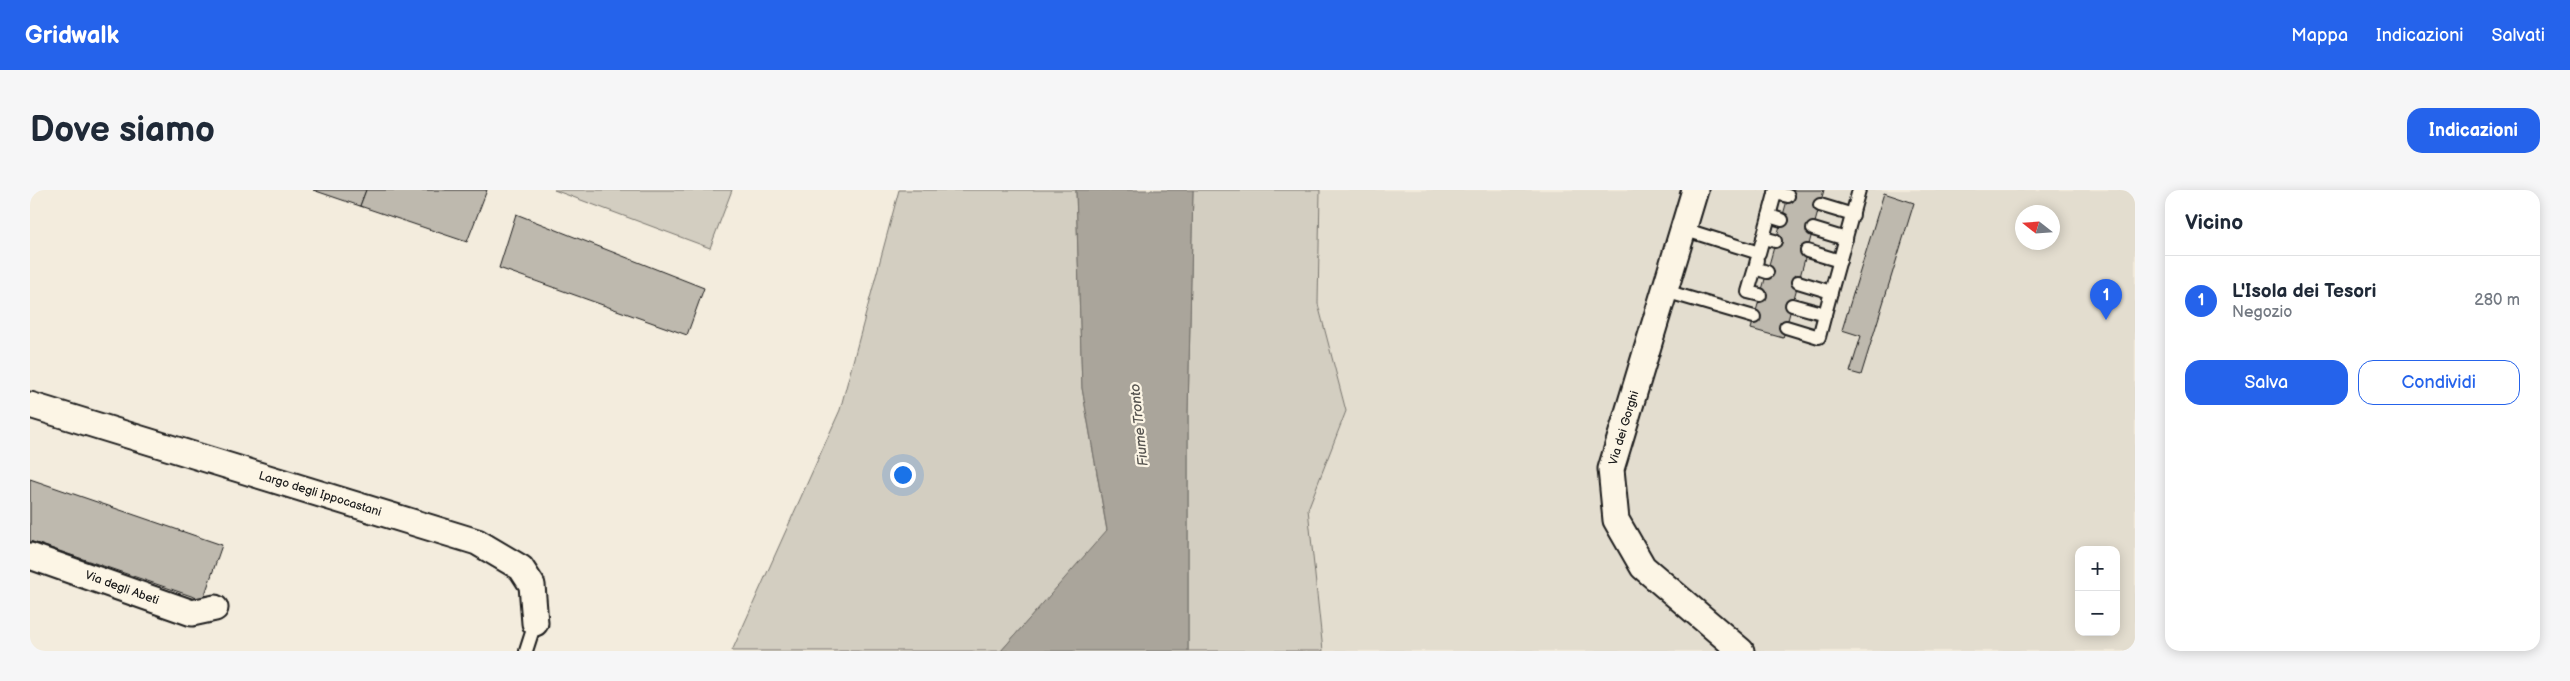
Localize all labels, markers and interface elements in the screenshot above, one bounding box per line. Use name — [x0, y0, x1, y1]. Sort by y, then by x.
text: Gridwalk — [25, 21, 119, 50]
text: Mappa — [2291, 25, 2348, 46]
text: Indicazioni — [2376, 25, 2464, 46]
text: Salvati — [2492, 25, 2545, 46]
button: Indicazioni — [2407, 108, 2540, 153]
text: Dove siamo — [30, 109, 215, 152]
north arrow — [2015, 205, 2060, 250]
text: Vicino — [2185, 210, 2243, 235]
pin: 1 — [2090, 279, 2122, 320]
text: L'Isola dei Tesori — [2232, 280, 2376, 303]
text: 1 — [2198, 291, 2204, 310]
text: 280 m — [2474, 291, 2520, 310]
text: Negozio — [2232, 303, 2292, 322]
button: Salva — [2185, 360, 2348, 405]
button: Condividi — [2358, 360, 2520, 405]
water label: Fiume Tronto — [1126, 383, 1152, 467]
street label: Via dei Gorghi — [1606, 389, 1642, 467]
your location — [890, 462, 916, 488]
street label: Largo degli Ippocastani — [257, 468, 383, 520]
map controls — [2075, 546, 2120, 636]
button: + — [2075, 546, 2120, 591]
street label: Via degli Abeti — [83, 568, 161, 608]
button: − — [2075, 591, 2120, 636]

